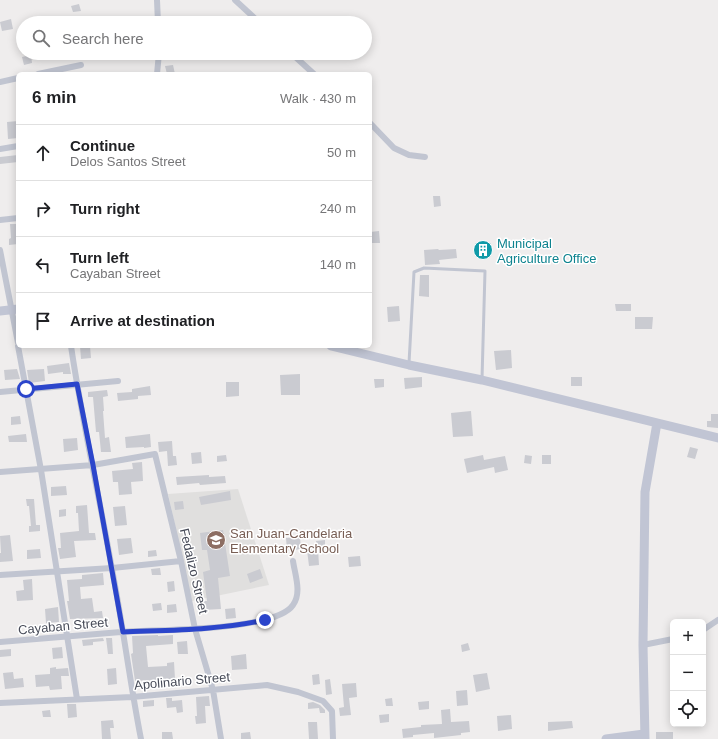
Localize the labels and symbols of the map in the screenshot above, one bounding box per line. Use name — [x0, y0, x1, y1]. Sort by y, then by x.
place label: Municipal Agriculture Office — [497, 236, 596, 266]
building icon: Municipal Agriculture Office — [472, 239, 494, 261]
route start — [17, 380, 35, 398]
place label: San Juan-Candelaria Elementary School — [230, 526, 353, 556]
street label: Fedalizo Street — [177, 527, 211, 616]
school or university icon: San Juan-Candelaria Elementary School — [205, 529, 227, 551]
route end — [256, 611, 274, 629]
street label: Cayaban Street — [17, 615, 109, 637]
street label: Apolinario Street — [133, 669, 231, 693]

